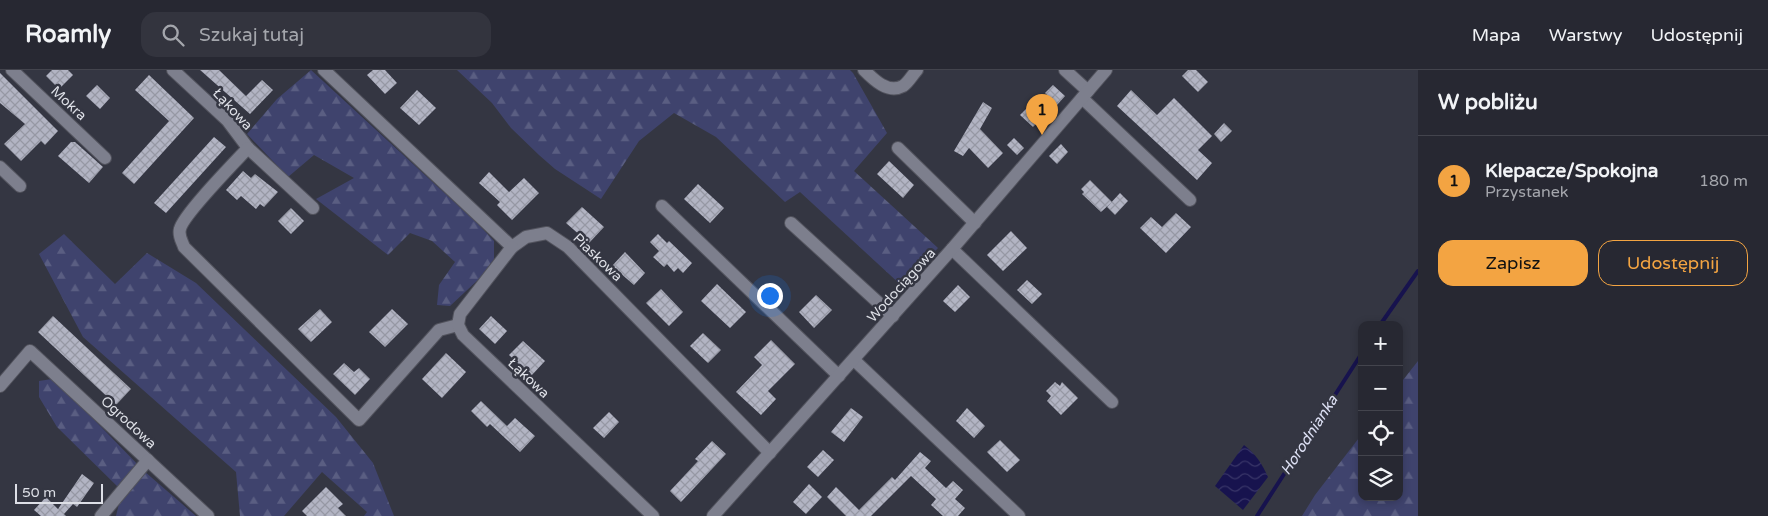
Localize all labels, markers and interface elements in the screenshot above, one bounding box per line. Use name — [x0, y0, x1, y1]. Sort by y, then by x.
search box — [141, 12, 491, 57]
text: Roamly — [25, 20, 111, 49]
icon: search — [159, 21, 187, 49]
text: Szukaj tutaj — [199, 24, 304, 46]
text: Mapa — [1472, 24, 1521, 46]
text: Warstwy — [1549, 24, 1622, 46]
text: Udostępnij — [1650, 24, 1743, 46]
street label: Mokra — [47, 83, 90, 124]
street label: Łąkowa — [209, 85, 256, 134]
text: W pobliżu — [1438, 90, 1538, 115]
pin: 1 — [1026, 94, 1058, 135]
text: Klepacze/Spokojna — [1485, 160, 1659, 182]
text: 1 — [1449, 171, 1459, 191]
text: 180 m — [1699, 171, 1748, 191]
text: Przystanek — [1485, 182, 1569, 202]
street label: Piaskowa — [569, 230, 626, 285]
button: Zapisz — [1438, 240, 1588, 286]
button: Udostępnij — [1598, 240, 1748, 286]
street label: Wodociągowa — [864, 245, 939, 326]
your location — [757, 283, 783, 309]
map controls — [1358, 321, 1403, 501]
button: + — [1358, 321, 1403, 366]
street label: Łąkowa — [504, 355, 553, 402]
button: − — [1358, 366, 1403, 411]
water label: Horodnianka — [1277, 391, 1342, 478]
street label: Ogrodowa — [97, 392, 160, 452]
button: locate — [1358, 411, 1403, 456]
button: layers — [1358, 456, 1403, 501]
scale bar — [15, 481, 102, 504]
text: 50 m — [22, 484, 56, 501]

